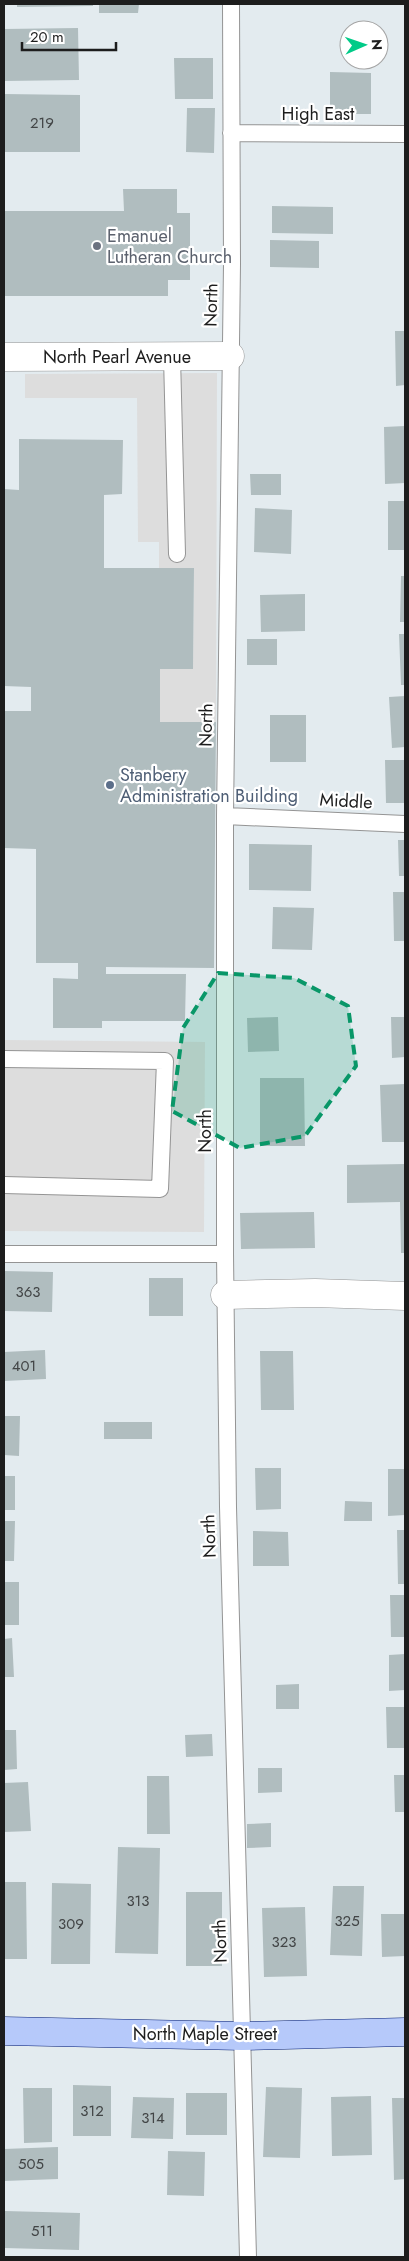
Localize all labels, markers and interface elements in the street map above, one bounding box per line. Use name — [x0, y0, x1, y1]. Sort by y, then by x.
scale bar — [22, 20, 116, 52]
north arrow — [339, 20, 389, 70]
text: 20 m — [30, 26, 64, 48]
text: N — [367, 39, 387, 50]
street label: High East — [282, 101, 355, 127]
house number: 219 — [30, 112, 54, 134]
place label: Emanuel Lutheran Church — [107, 223, 232, 270]
marker: Emanuel Lutheran Church — [91, 240, 103, 252]
street label: North — [198, 283, 224, 327]
street label: North Pearl Avenue — [43, 344, 191, 370]
street label: North — [193, 703, 219, 747]
place label: Stanbery Administration Building — [120, 762, 298, 809]
marker: Stanbery Administration Building — [104, 779, 116, 791]
street label: Middle — [319, 787, 373, 815]
street label: North — [192, 1109, 218, 1153]
house number: 363 — [15, 1281, 41, 1303]
house number: 401 — [12, 1355, 36, 1377]
street label: North — [195, 1514, 223, 1558]
house number: 313 — [126, 1890, 150, 1912]
house number: 325 — [334, 1910, 360, 1932]
house number: 309 — [58, 1913, 84, 1935]
street label: North — [206, 1919, 234, 1963]
house number: 323 — [272, 1931, 296, 1953]
street label: North Maple Street — [133, 2021, 278, 2047]
house number: 312 — [80, 2100, 104, 2122]
house number: 314 — [141, 2107, 165, 2129]
house number: 505 — [18, 2153, 44, 2175]
house number: 511 — [31, 2220, 53, 2242]

